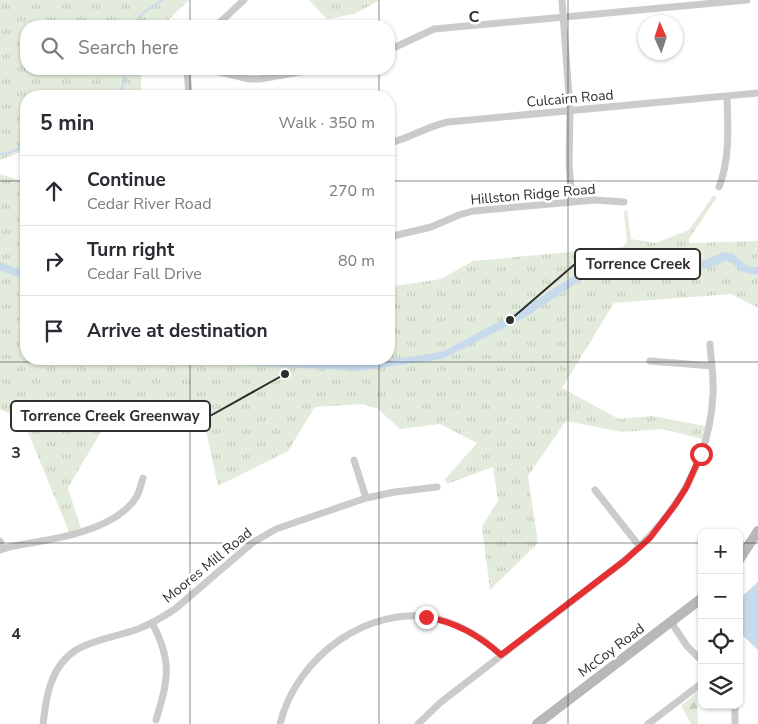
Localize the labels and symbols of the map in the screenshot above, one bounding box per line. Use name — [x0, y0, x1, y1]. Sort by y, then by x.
text: C — [469, 6, 480, 28]
north arrow — [638, 15, 683, 60]
street label: Culcairn Road — [526, 85, 614, 112]
street label: Hillston Ridge Road — [470, 180, 596, 209]
callout: Torrence Creek — [575, 249, 700, 279]
text: Torrence Creek — [586, 254, 691, 274]
callout: Torrence Creek Greenway — [11, 401, 210, 431]
text: Torrence Creek Greenway — [20, 406, 200, 426]
text: 3 — [11, 442, 21, 464]
route start — [690, 443, 713, 466]
street label: Moores Mill Road — [159, 523, 256, 607]
route end — [415, 606, 438, 629]
street label: McCoy Road — [574, 619, 648, 682]
text: 4 — [11, 623, 21, 645]

